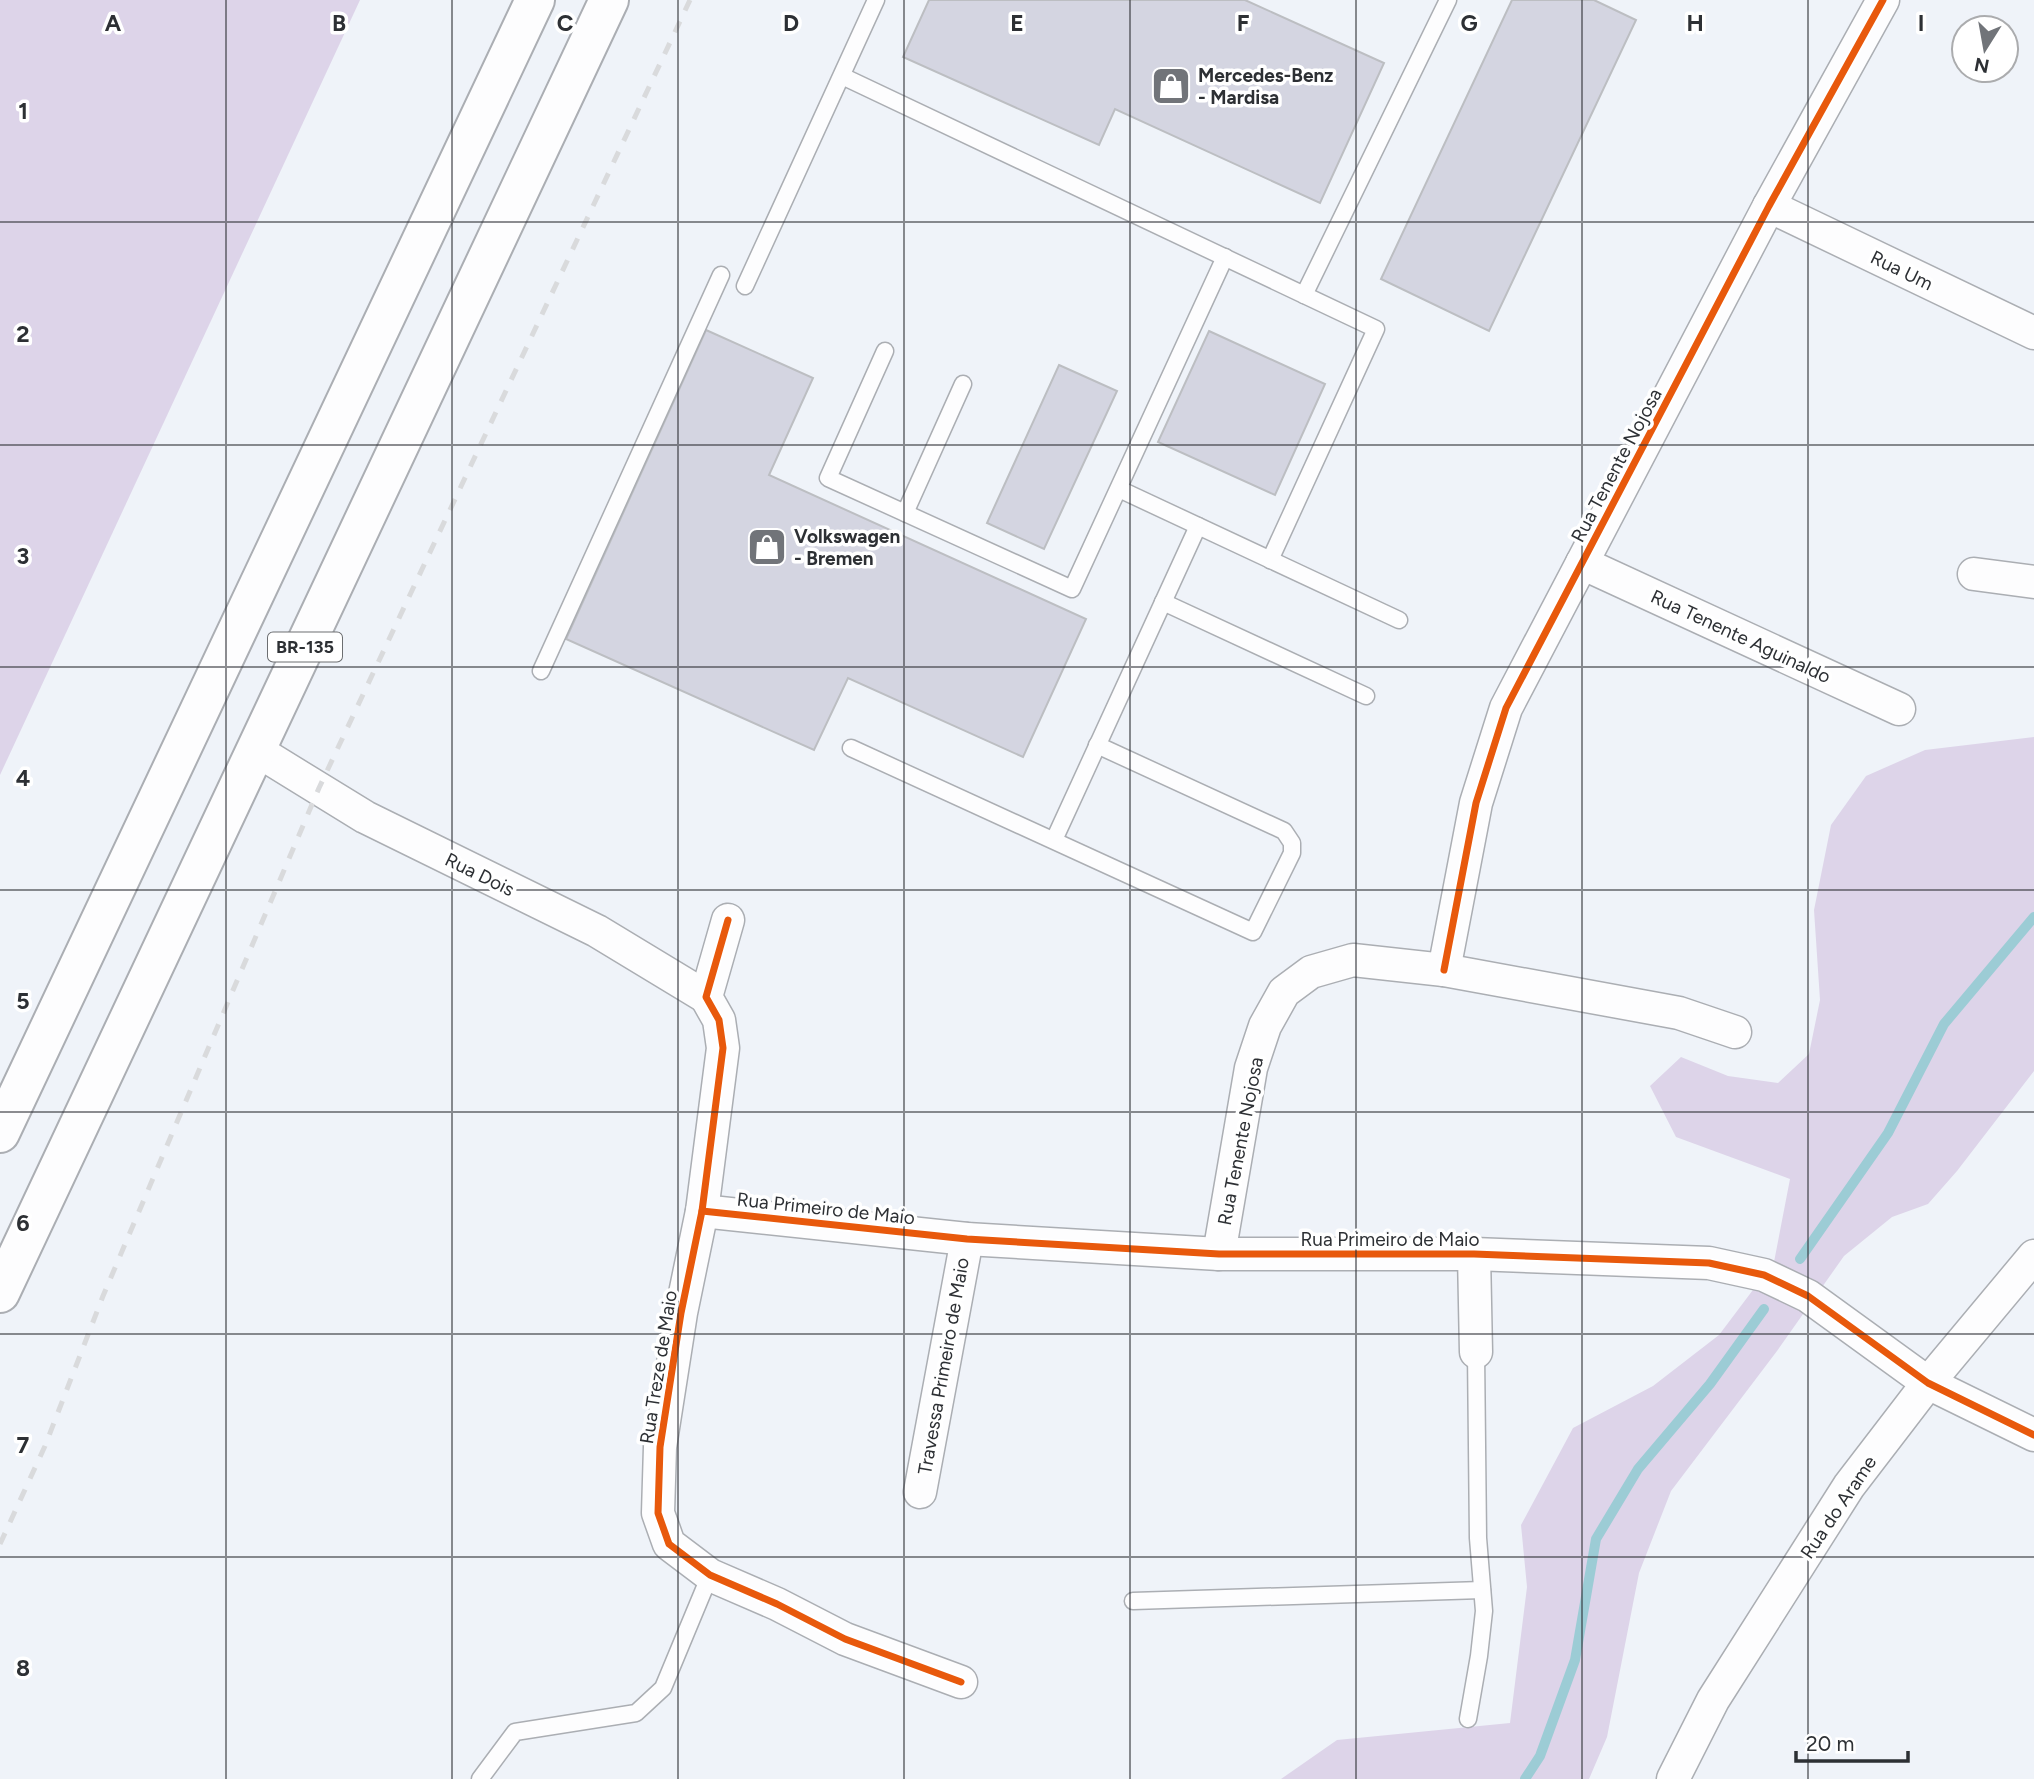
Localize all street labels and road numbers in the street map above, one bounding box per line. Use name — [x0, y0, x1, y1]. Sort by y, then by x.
street label: Rua Um — [1867, 246, 1937, 295]
street label: Rua Tenente Nojosa — [1566, 384, 1667, 546]
street label: Rua Tenente Aguinaldo — [1647, 585, 1834, 688]
road number: BR-135 — [268, 632, 342, 662]
street label: Rua Dois — [441, 848, 518, 901]
street label: Rua Tenente Nojosa — [1213, 1055, 1268, 1227]
street label: Rua Primeiro de Maio — [736, 1188, 916, 1229]
street label: Rua Primeiro de Maio — [1300, 1228, 1480, 1251]
street label: Travessa Primeiro de Maio — [913, 1256, 974, 1476]
street label: Rua Treze de Maio — [635, 1289, 682, 1445]
street label: Rua do Arame — [1796, 1451, 1881, 1563]

